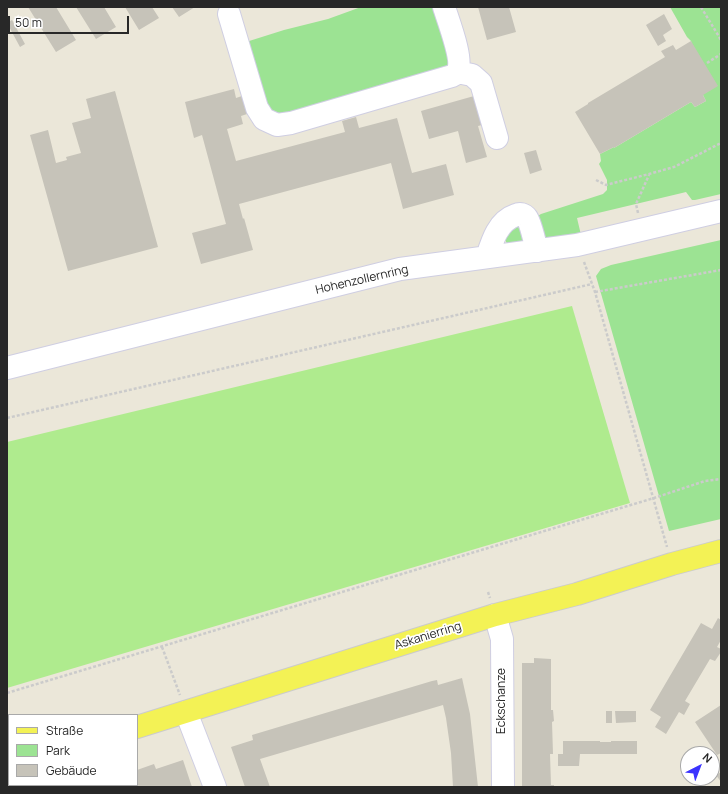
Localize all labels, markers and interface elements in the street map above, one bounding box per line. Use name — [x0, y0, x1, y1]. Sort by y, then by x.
scale bar — [10, 8, 131, 34]
text: 50 m — [15, 14, 42, 31]
street label: Hohenzollernring — [314, 262, 410, 298]
street label: Askanierring — [393, 619, 463, 653]
street label: Eckschanze — [495, 668, 509, 734]
legend — [8, 714, 138, 786]
text: Straße — [46, 722, 83, 739]
text: Park — [46, 742, 70, 759]
north arrow — [680, 746, 720, 786]
text: N — [700, 749, 716, 766]
text: Gebäude — [46, 762, 97, 779]

